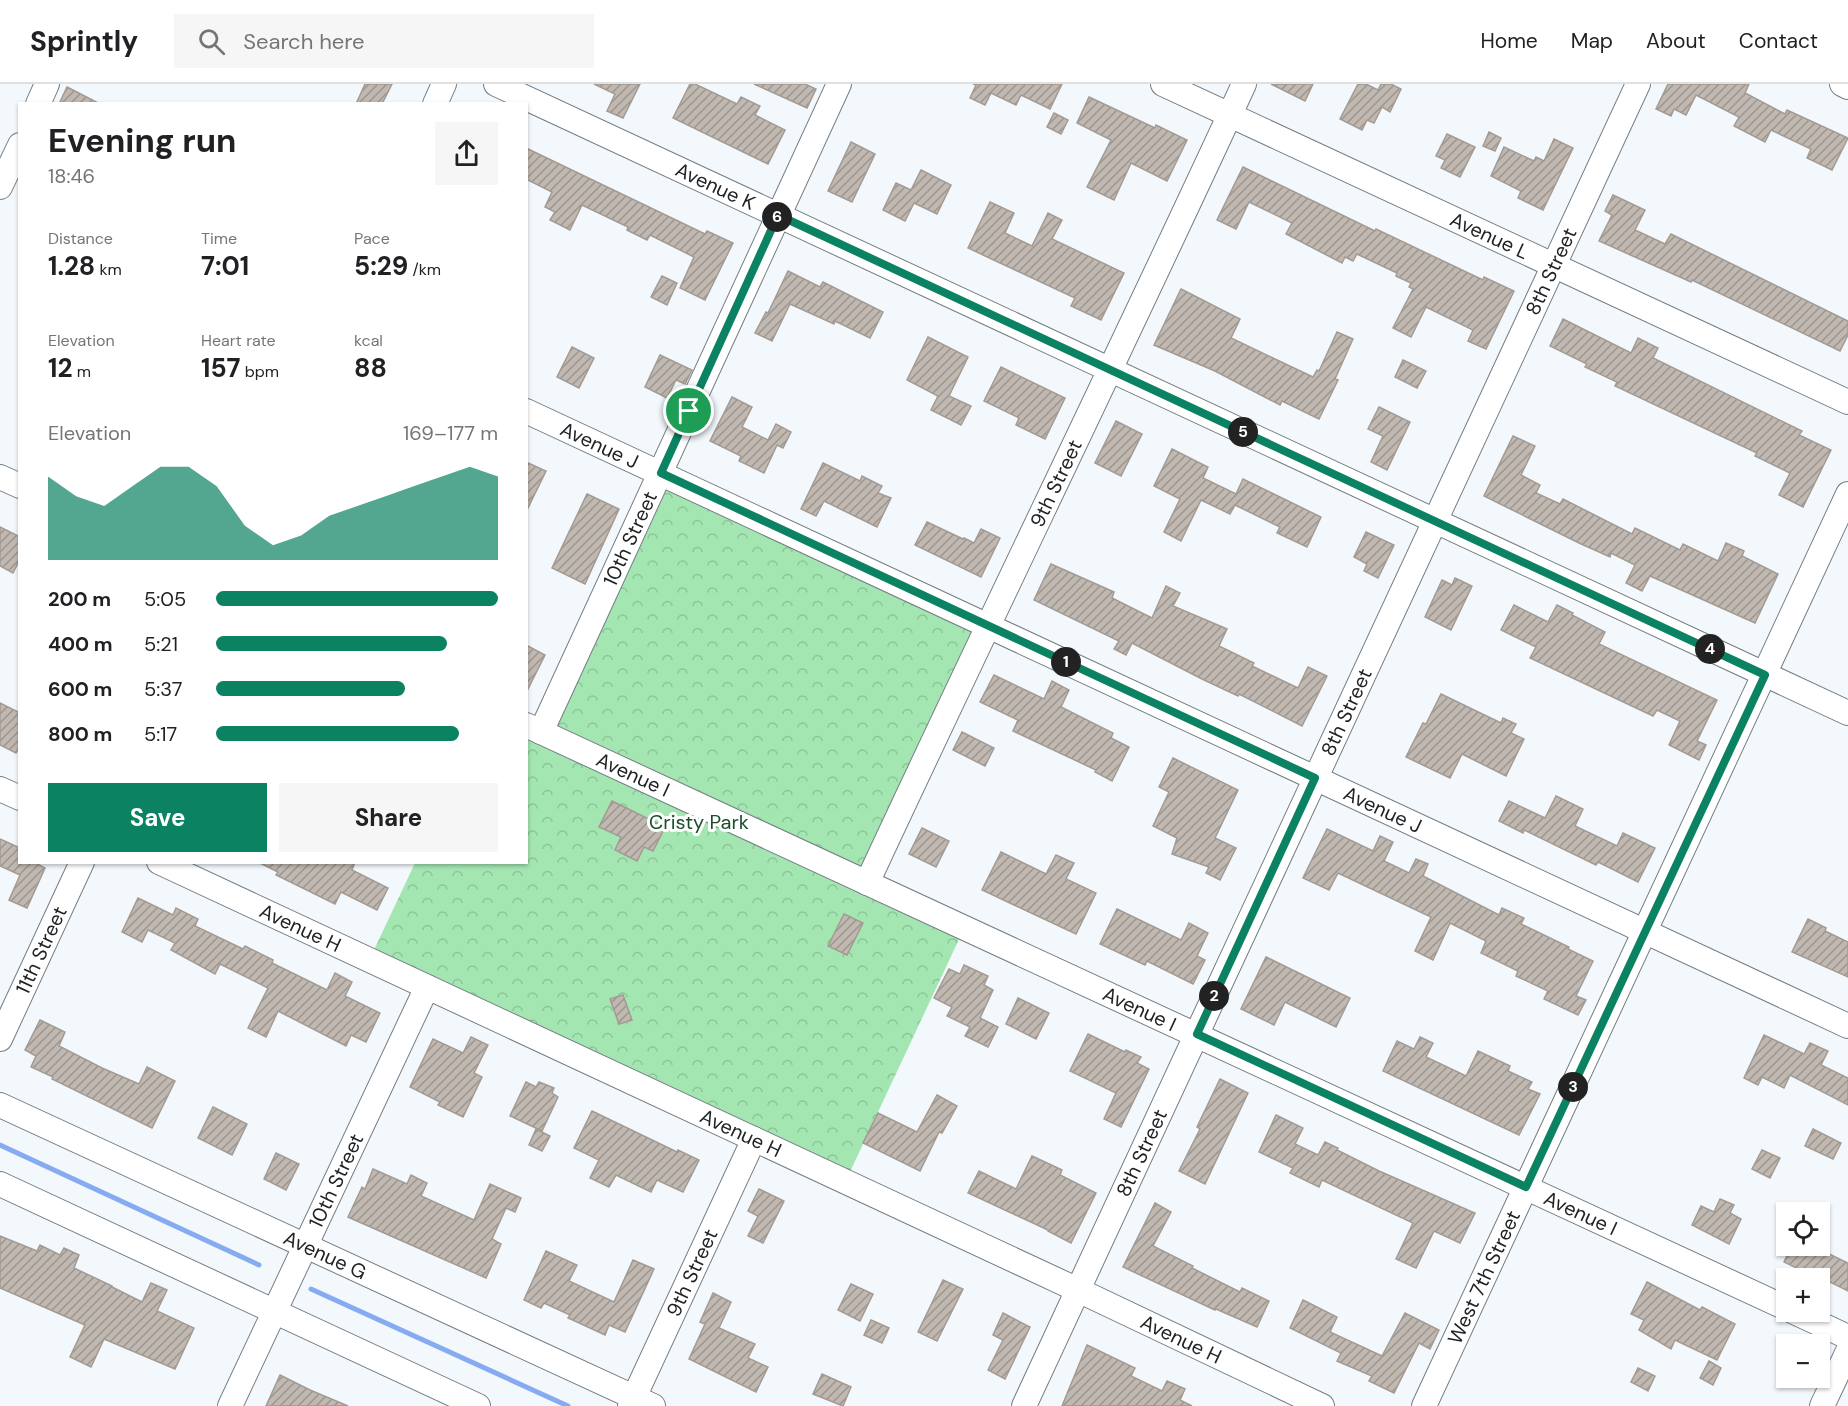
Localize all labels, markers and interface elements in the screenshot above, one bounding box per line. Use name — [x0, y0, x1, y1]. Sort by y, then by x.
search box — [174, 14, 594, 68]
text: Sprintly — [30, 23, 138, 60]
icon: search — [195, 25, 228, 58]
text: Search here — [243, 27, 365, 56]
text: Home — [1480, 27, 1538, 55]
text: Map — [1571, 27, 1613, 55]
text: About — [1646, 27, 1706, 55]
text: Contact — [1739, 27, 1818, 55]
text: Evening run — [48, 119, 236, 162]
button: share — [435, 122, 498, 185]
street label: Avenue K — [671, 156, 760, 216]
text: 18:46 — [48, 163, 95, 189]
pin: 6 — [762, 202, 792, 232]
text: 6 — [772, 206, 782, 227]
street label: Avenue L — [1446, 206, 1533, 265]
street label: 8th Street — [1519, 223, 1583, 319]
text: Distance — [48, 228, 113, 249]
text: Time — [201, 228, 237, 249]
text: Pace — [354, 228, 390, 249]
text: 1.28 — [48, 249, 95, 283]
text: 7:01 — [201, 249, 249, 283]
text: 5:29 — [354, 249, 408, 283]
text: km — [95, 259, 122, 280]
text: /km — [408, 259, 441, 280]
text: Elevation — [48, 330, 115, 351]
text: Heart rate — [201, 330, 276, 351]
text: kcal — [354, 330, 383, 351]
text: 12 — [48, 351, 72, 385]
text: 157 — [201, 351, 240, 385]
text: 88 — [354, 351, 387, 385]
text: m — [72, 361, 91, 382]
text: bpm — [240, 361, 279, 382]
pin — [663, 385, 714, 436]
icon: arrive — [672, 394, 705, 427]
street label: Avenue J — [556, 416, 643, 475]
pin: 5 — [1228, 417, 1258, 447]
text: Elevation — [48, 420, 131, 446]
text: 169–177 m — [403, 420, 498, 446]
text: 5 — [1238, 421, 1248, 442]
street label: 9th Street — [1024, 435, 1088, 531]
street label: 10th Street — [597, 487, 663, 590]
text: 200 m — [48, 586, 111, 612]
text: 5:05 — [144, 586, 186, 612]
text: 400 m — [48, 631, 113, 657]
text: 5:21 — [144, 631, 178, 657]
pin: 4 — [1695, 634, 1725, 664]
text: 4 — [1705, 638, 1715, 659]
pin: 1 — [1051, 647, 1081, 677]
text: 1 — [1063, 651, 1069, 672]
street label: 8th Street — [1315, 664, 1378, 760]
text: 600 m — [48, 676, 112, 702]
text: 5:37 — [144, 676, 182, 702]
text: 800 m — [48, 721, 112, 747]
text: 5:17 — [144, 721, 177, 747]
street label: Avenue I — [592, 746, 674, 803]
street label: Avenue J — [1340, 780, 1426, 839]
button: Save — [48, 783, 267, 852]
button: Share — [279, 783, 498, 852]
park label: Cristy Park — [649, 809, 749, 835]
street label: Avenue H — [256, 898, 345, 958]
street label: 11th Street — [10, 902, 73, 998]
street label: Avenue I — [1099, 981, 1180, 1037]
pin: 2 — [1199, 981, 1229, 1011]
text: 2 — [1209, 985, 1219, 1006]
pin: 3 — [1558, 1072, 1588, 1102]
text: 3 — [1568, 1076, 1578, 1097]
street label: Avenue H — [696, 1103, 786, 1163]
street label: 8th Street — [1110, 1105, 1173, 1201]
street label: 10th Street — [303, 1129, 369, 1232]
street label: Avenue I — [1540, 1185, 1621, 1241]
map controls — [1776, 1202, 1830, 1388]
button: locate — [1776, 1202, 1830, 1256]
street label: West 7th Street — [1442, 1206, 1526, 1348]
street label: 9th Street — [660, 1224, 724, 1321]
street label: Avenue G — [279, 1225, 371, 1285]
button: + — [1776, 1268, 1830, 1322]
street label: Avenue H — [1136, 1309, 1226, 1369]
button: − — [1776, 1334, 1830, 1388]

